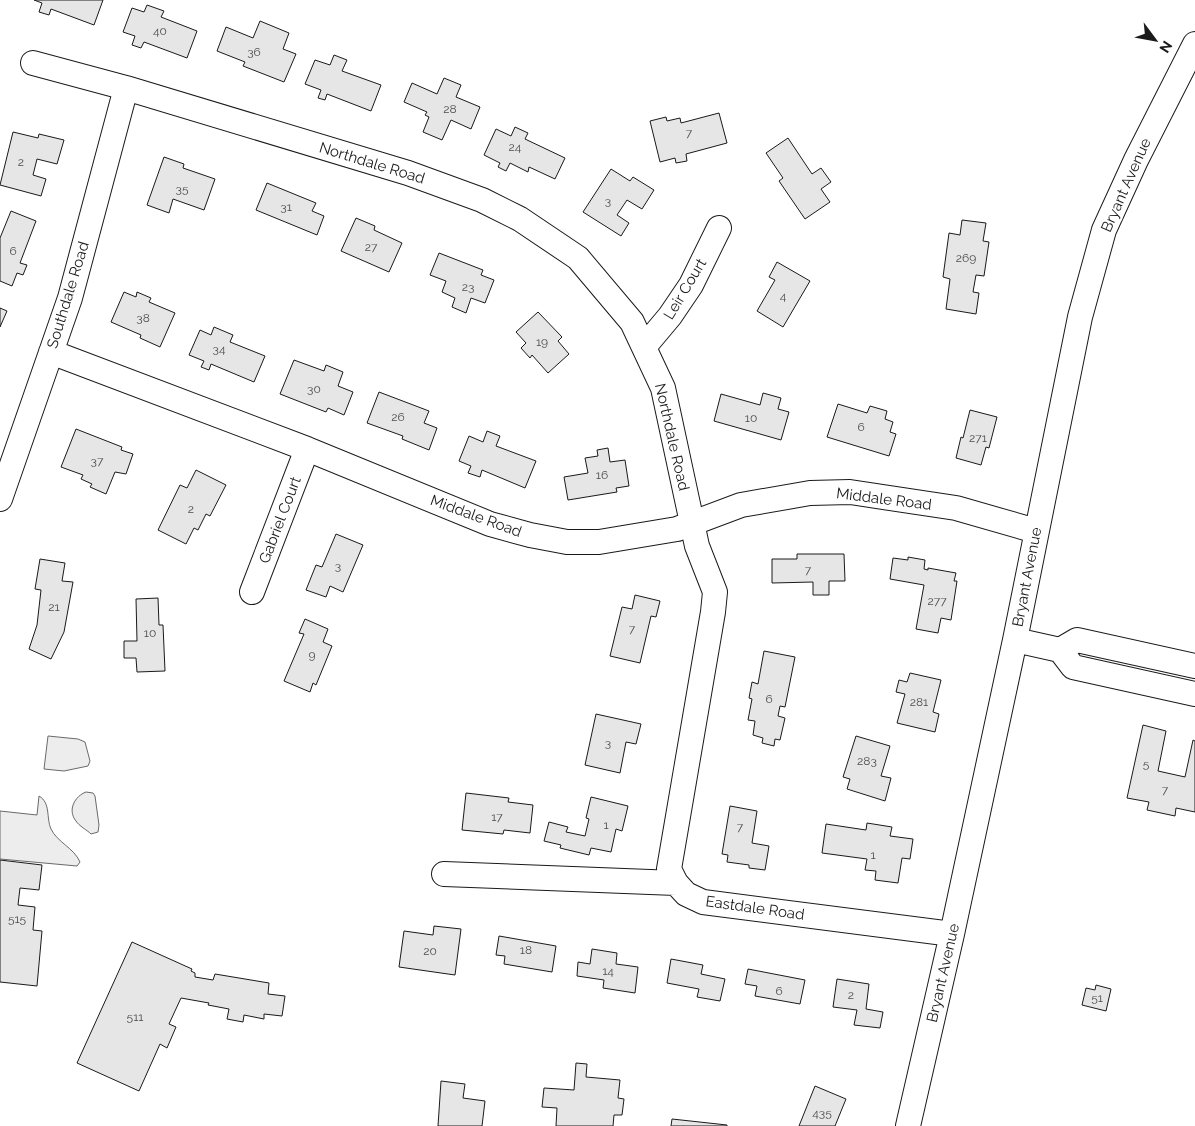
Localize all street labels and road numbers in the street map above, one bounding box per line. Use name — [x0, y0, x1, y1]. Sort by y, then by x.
street label: Bryant Avenue — [1097, 135, 1155, 235]
street label: Northdale Road — [317, 138, 427, 188]
street label: Southdale Road — [43, 239, 93, 351]
street label: Leir Court — [660, 255, 710, 323]
street label: Northdale Road — [651, 382, 693, 492]
street label: Gabriel Court — [255, 474, 305, 566]
street label: Middale Road — [835, 484, 933, 514]
street label: Middale Road — [428, 491, 524, 541]
street label: Bryant Avenue — [1009, 525, 1046, 628]
street label: Eastdale Road — [704, 892, 806, 924]
street label: Bryant Avenue — [923, 922, 963, 1024]

